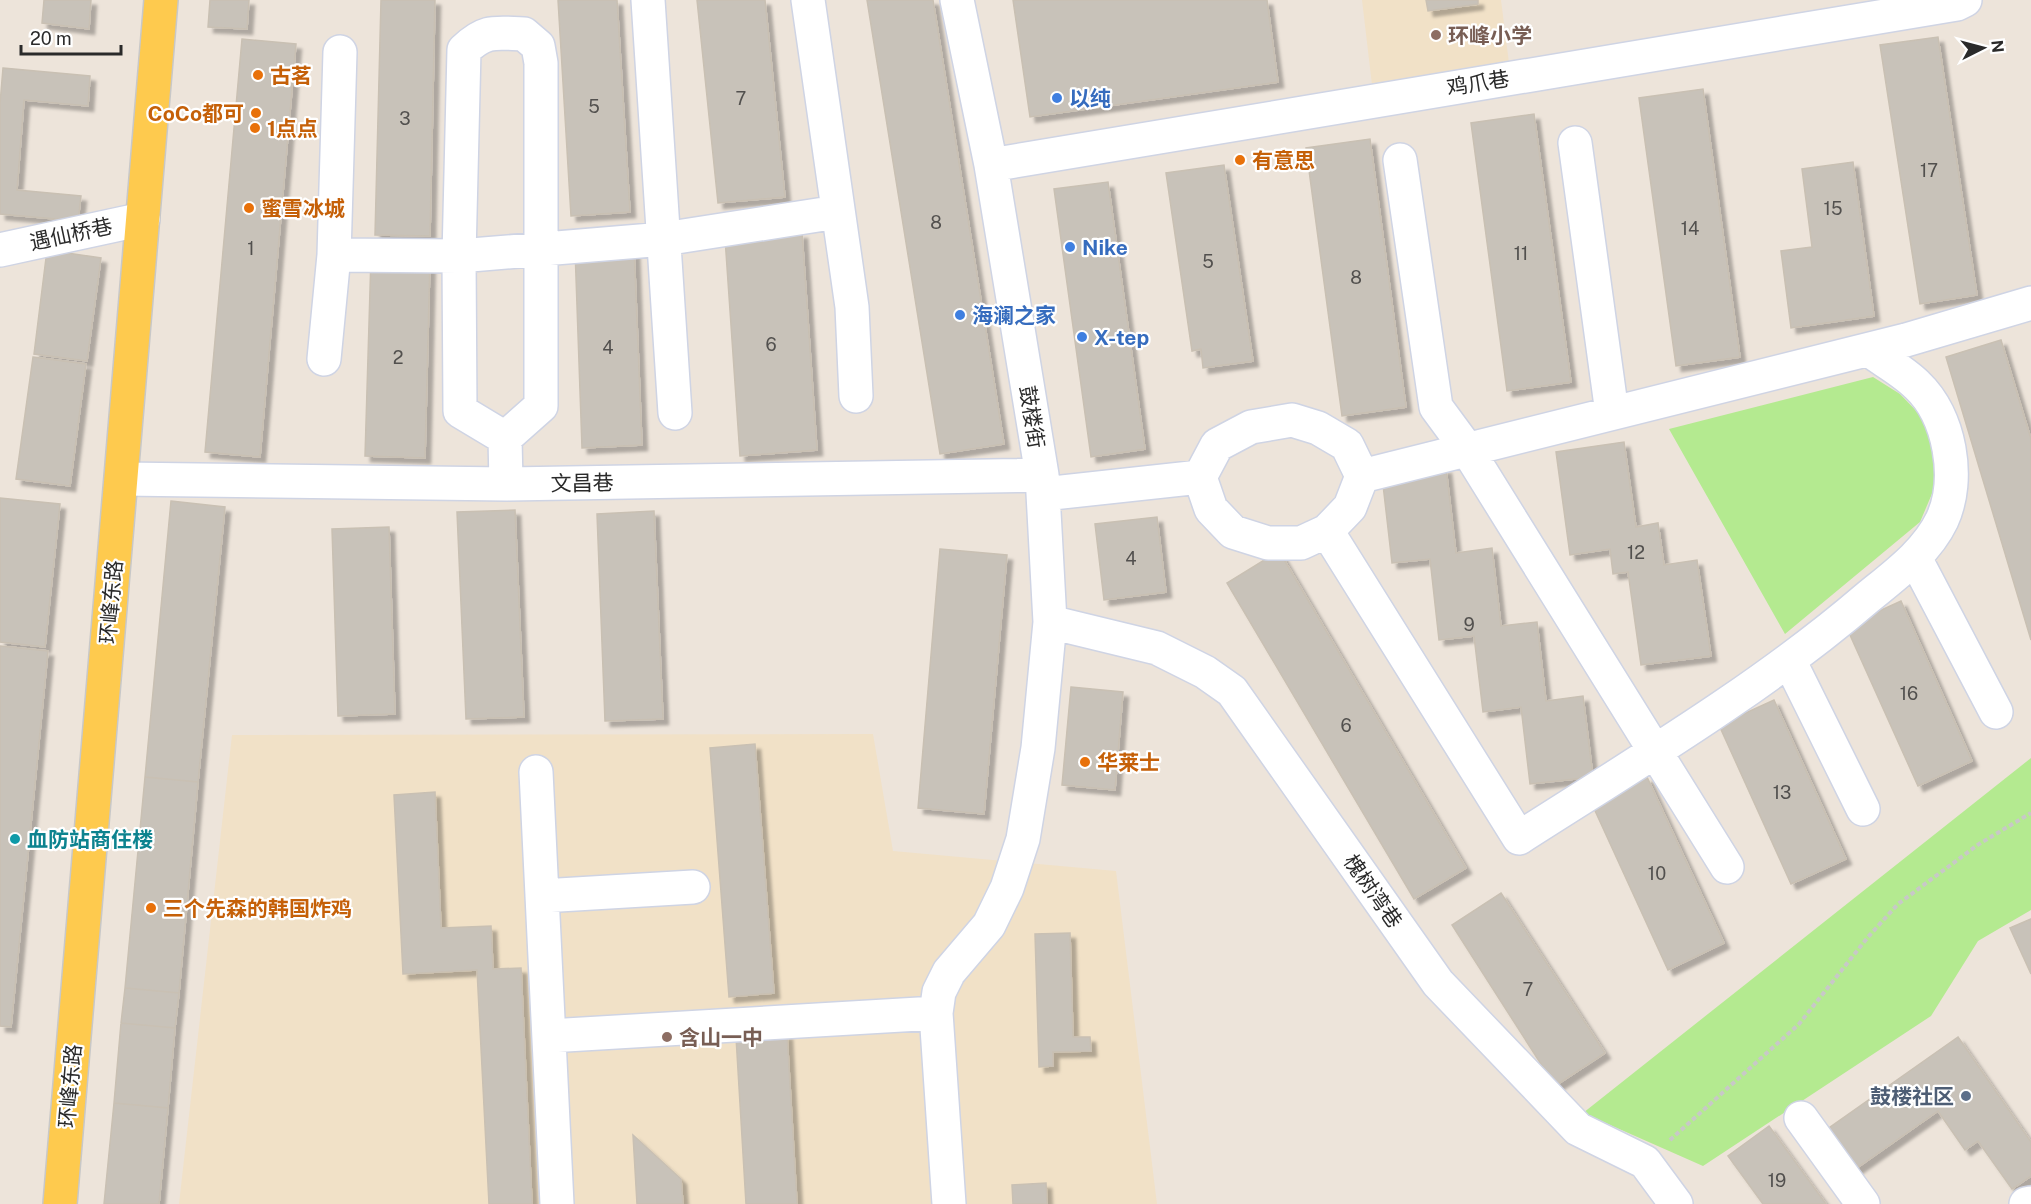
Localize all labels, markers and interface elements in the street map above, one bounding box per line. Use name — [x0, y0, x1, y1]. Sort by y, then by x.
scale bar — [21, 18, 122, 56]
north arrow — [1953, 18, 2013, 78]
place label: 环峰小学 — [1448, 23, 1532, 48]
text: 20 m — [30, 28, 72, 49]
marker: 环峰小学 — [1429, 28, 1443, 42]
text: N — [1987, 39, 2008, 54]
place label: 古茗 — [270, 63, 312, 88]
street label: 鸡爪巷 — [1445, 66, 1511, 100]
marker: 古茗 — [251, 68, 265, 82]
place label: 以纯 — [1069, 86, 1111, 111]
house number: 7 — [736, 88, 746, 109]
marker: 以纯 — [1050, 91, 1064, 105]
house number: 5 — [588, 96, 600, 117]
place label: CoCo都可 — [148, 101, 244, 126]
marker: CoCo都可 — [249, 106, 263, 120]
house number: 3 — [399, 108, 411, 129]
place label: 1点点 — [267, 116, 318, 141]
marker: 1点点 — [248, 121, 262, 135]
place label: 有意思 — [1252, 148, 1315, 173]
marker: 有意思 — [1233, 153, 1247, 167]
house number: 17 — [1920, 160, 1938, 181]
place label: 蜜雪冰城 — [261, 196, 345, 221]
house number: 15 — [1824, 198, 1842, 219]
marker: 蜜雪冰城 — [242, 201, 256, 215]
house number: 8 — [930, 212, 942, 233]
street label: 遇仙桥巷 — [27, 213, 115, 255]
house number: 14 — [1681, 218, 1699, 239]
place label: Nike — [1082, 235, 1128, 260]
house number: 1 — [247, 238, 255, 259]
marker: Nike — [1063, 240, 1077, 254]
house number: 11 — [1514, 243, 1528, 264]
house number: 5 — [1202, 251, 1214, 272]
house number: 8 — [1350, 267, 1362, 288]
place label: 海澜之家 — [972, 303, 1056, 328]
marker: 海澜之家 — [953, 308, 967, 322]
place label: X-tep — [1094, 325, 1149, 350]
marker: X-tep — [1075, 330, 1089, 344]
house number: 6 — [765, 334, 777, 355]
house number: 4 — [602, 337, 614, 358]
house number: 2 — [393, 347, 403, 368]
street label: 鼓楼街 — [1015, 384, 1049, 450]
street label: 文昌巷 — [550, 470, 614, 496]
house number: 12 — [1627, 542, 1645, 563]
house number: 4 — [1125, 548, 1137, 569]
street label: 环峰东路 — [95, 559, 127, 645]
house number: 9 — [1463, 614, 1475, 635]
house number: 16 — [1900, 683, 1918, 704]
house number: 6 — [1340, 715, 1352, 736]
place label: 华莱士 — [1097, 750, 1160, 775]
marker: 华莱士 — [1078, 755, 1092, 769]
house number: 13 — [1773, 782, 1791, 803]
place label: 血防站商住楼 — [27, 827, 153, 852]
marker: 血防站商住楼 — [8, 832, 22, 846]
street label: 槐树湾巷 — [1339, 849, 1407, 933]
house number: 10 — [1648, 863, 1666, 884]
place label: 三个先森的韩国炸鸡 — [163, 896, 352, 921]
marker: 三个先森的韩国炸鸡 — [144, 901, 158, 915]
house number: 7 — [1523, 979, 1533, 1000]
place label: 含山一中 — [679, 1025, 763, 1050]
marker: 含山一中 — [660, 1030, 674, 1044]
street label: 环峰东路 — [54, 1043, 86, 1129]
place label: 鼓楼社区 — [1870, 1084, 1954, 1109]
marker: 鼓楼社区 — [1959, 1089, 1973, 1103]
house number: 19 — [1768, 1170, 1786, 1191]

